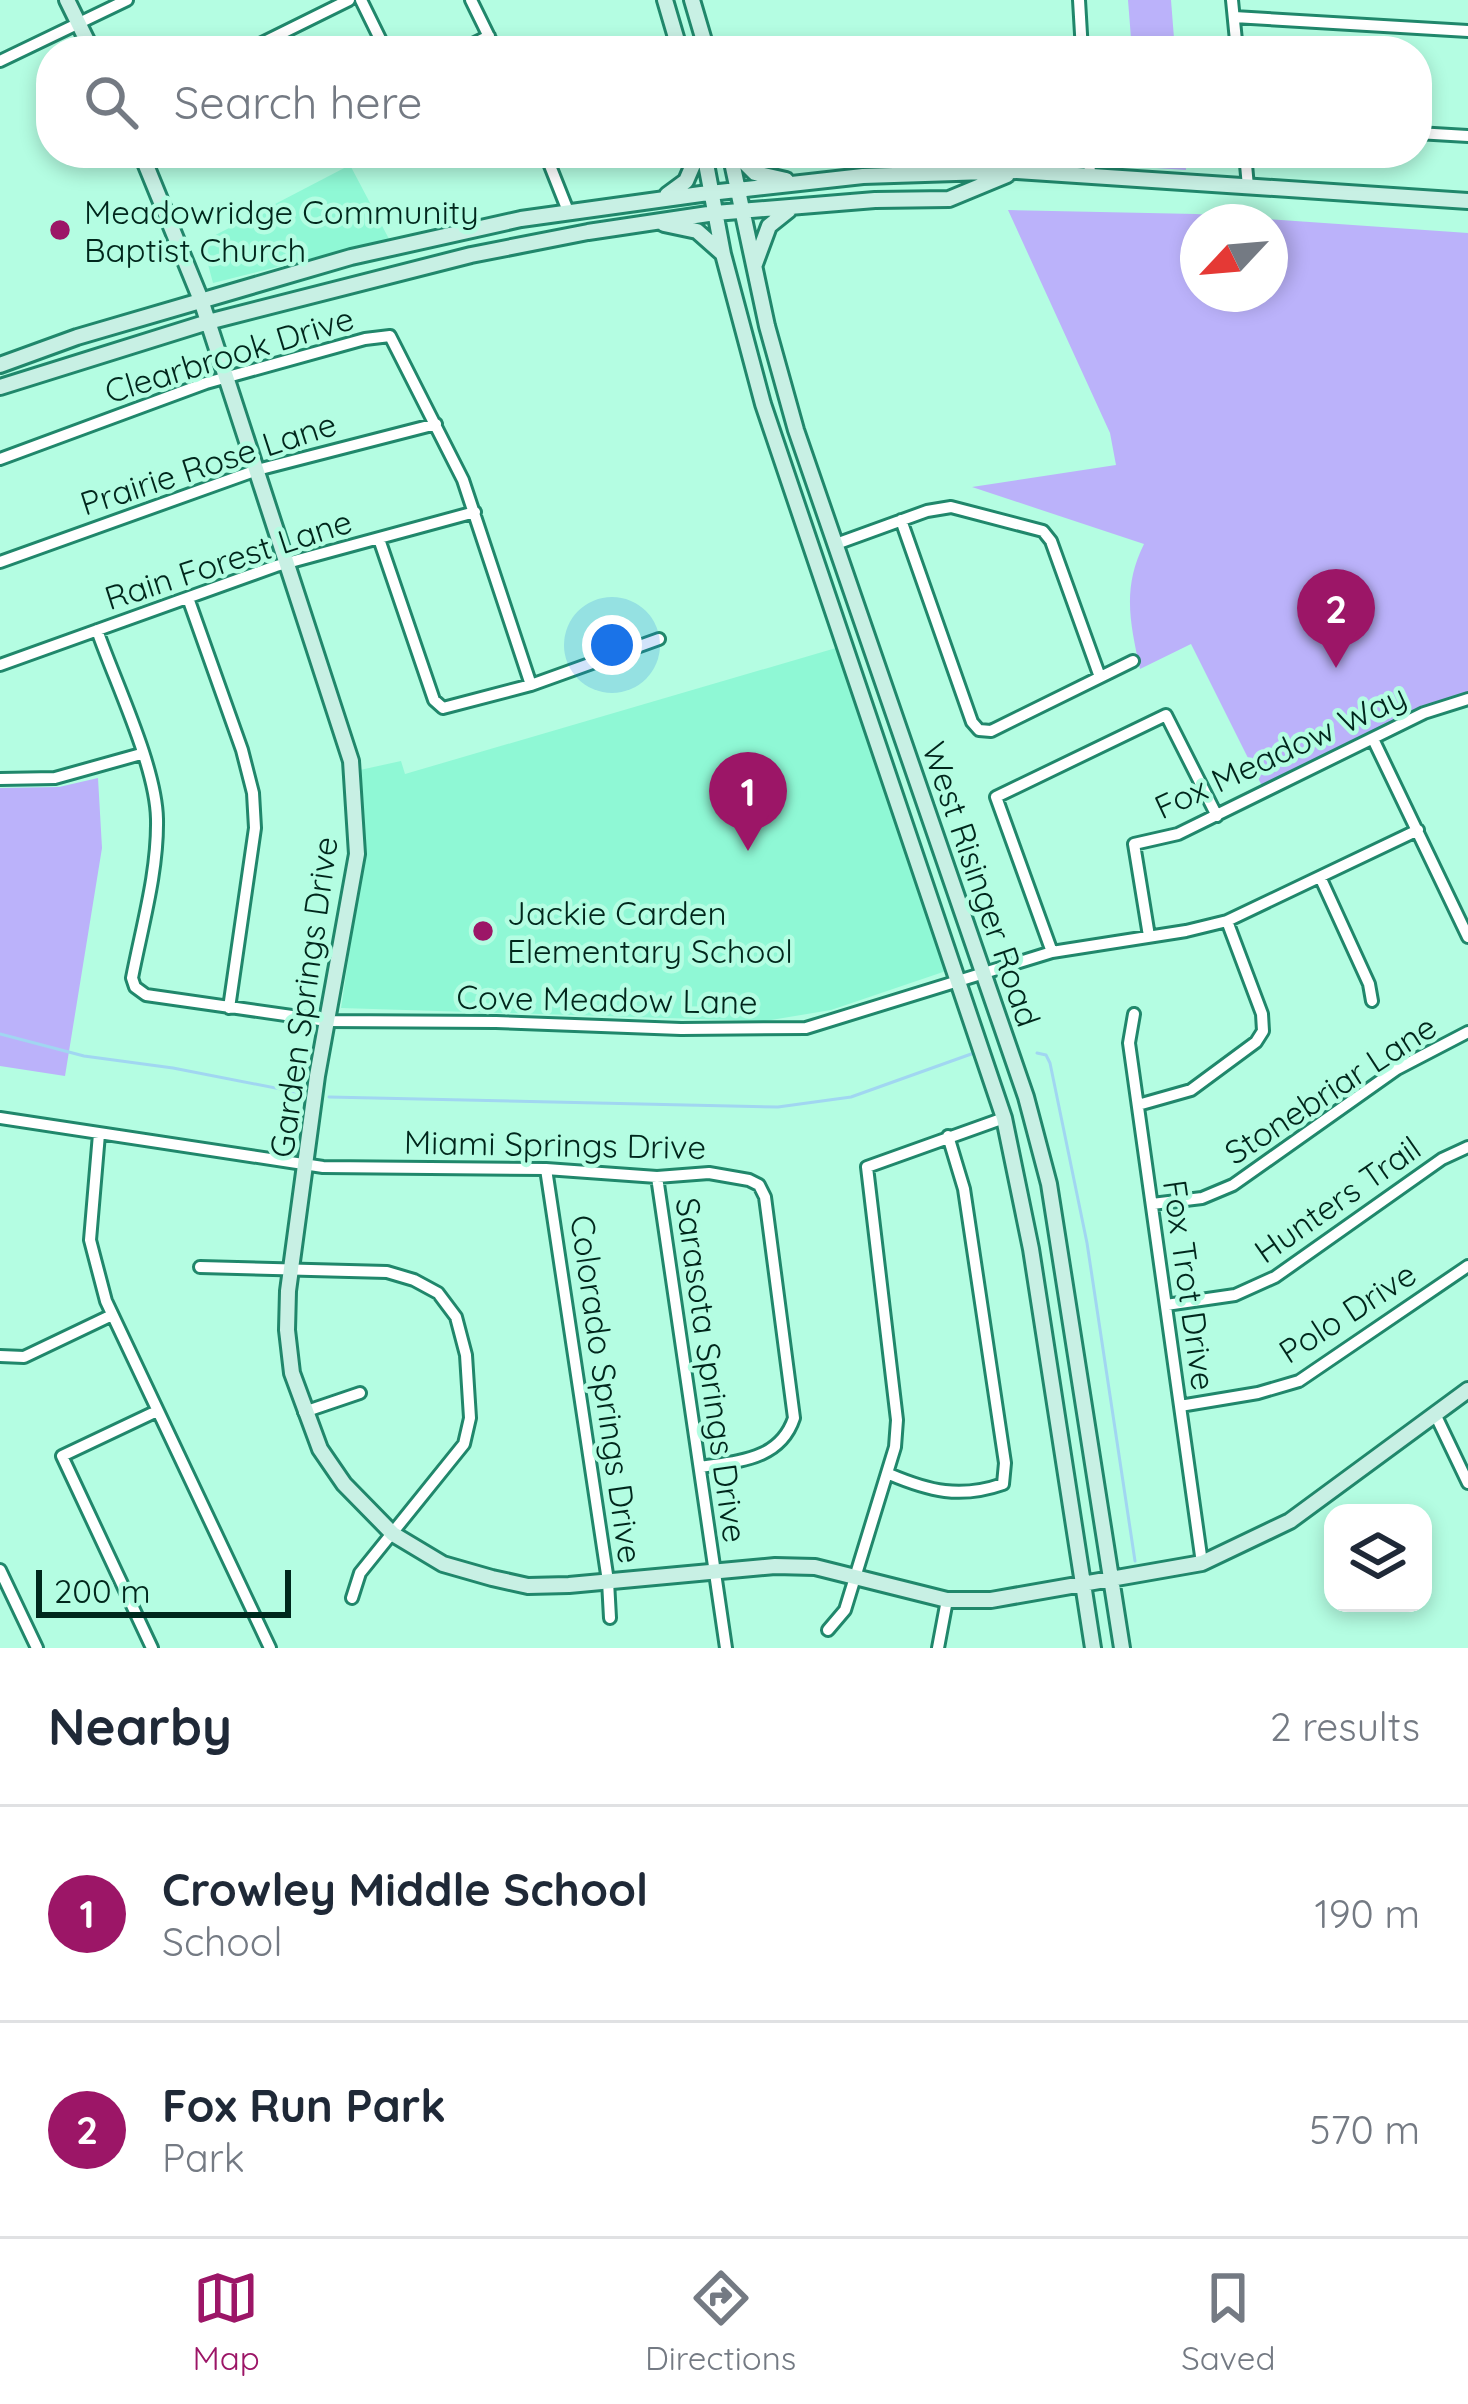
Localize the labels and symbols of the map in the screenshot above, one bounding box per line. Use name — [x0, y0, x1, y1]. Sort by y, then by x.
place label: Meadowridge Community Baptist Church — [84, 191, 479, 270]
north arrow — [1180, 204, 1288, 312]
marker: Meadowridge Community Baptist Church — [47, 217, 73, 243]
street label: Clearbrook Drive — [100, 297, 358, 411]
street label: Prairie Rose Lane — [75, 402, 341, 524]
street label: Rain Forest Lane — [99, 500, 357, 618]
pin: 2 — [1297, 569, 1375, 668]
your location — [582, 615, 642, 675]
street label: Fox Meadow Way — [1148, 675, 1412, 827]
street label: West Risinger Road — [914, 736, 1050, 1032]
pin: 1 — [709, 752, 787, 851]
street label: Garden Springs Drive — [260, 834, 346, 1160]
place label: Jackie Carden Elementary School — [507, 892, 793, 971]
marker: Jackie Carden Elementary School — [470, 918, 496, 944]
street label: Cove Meadow Lane — [456, 976, 758, 1022]
street label: Stonebriar Lane — [1217, 1005, 1443, 1173]
street label: Miami Springs Drive — [404, 1121, 706, 1167]
street label: Hunters Trail — [1246, 1127, 1428, 1271]
street label: Fox Trot Drive — [1155, 1177, 1225, 1393]
street label: Sarasota Springs Drive — [667, 1195, 757, 1545]
street label: Colorado Springs Drive — [562, 1212, 652, 1566]
street label: Polo Drive — [1271, 1253, 1423, 1371]
scale bar — [36, 1564, 291, 1617]

